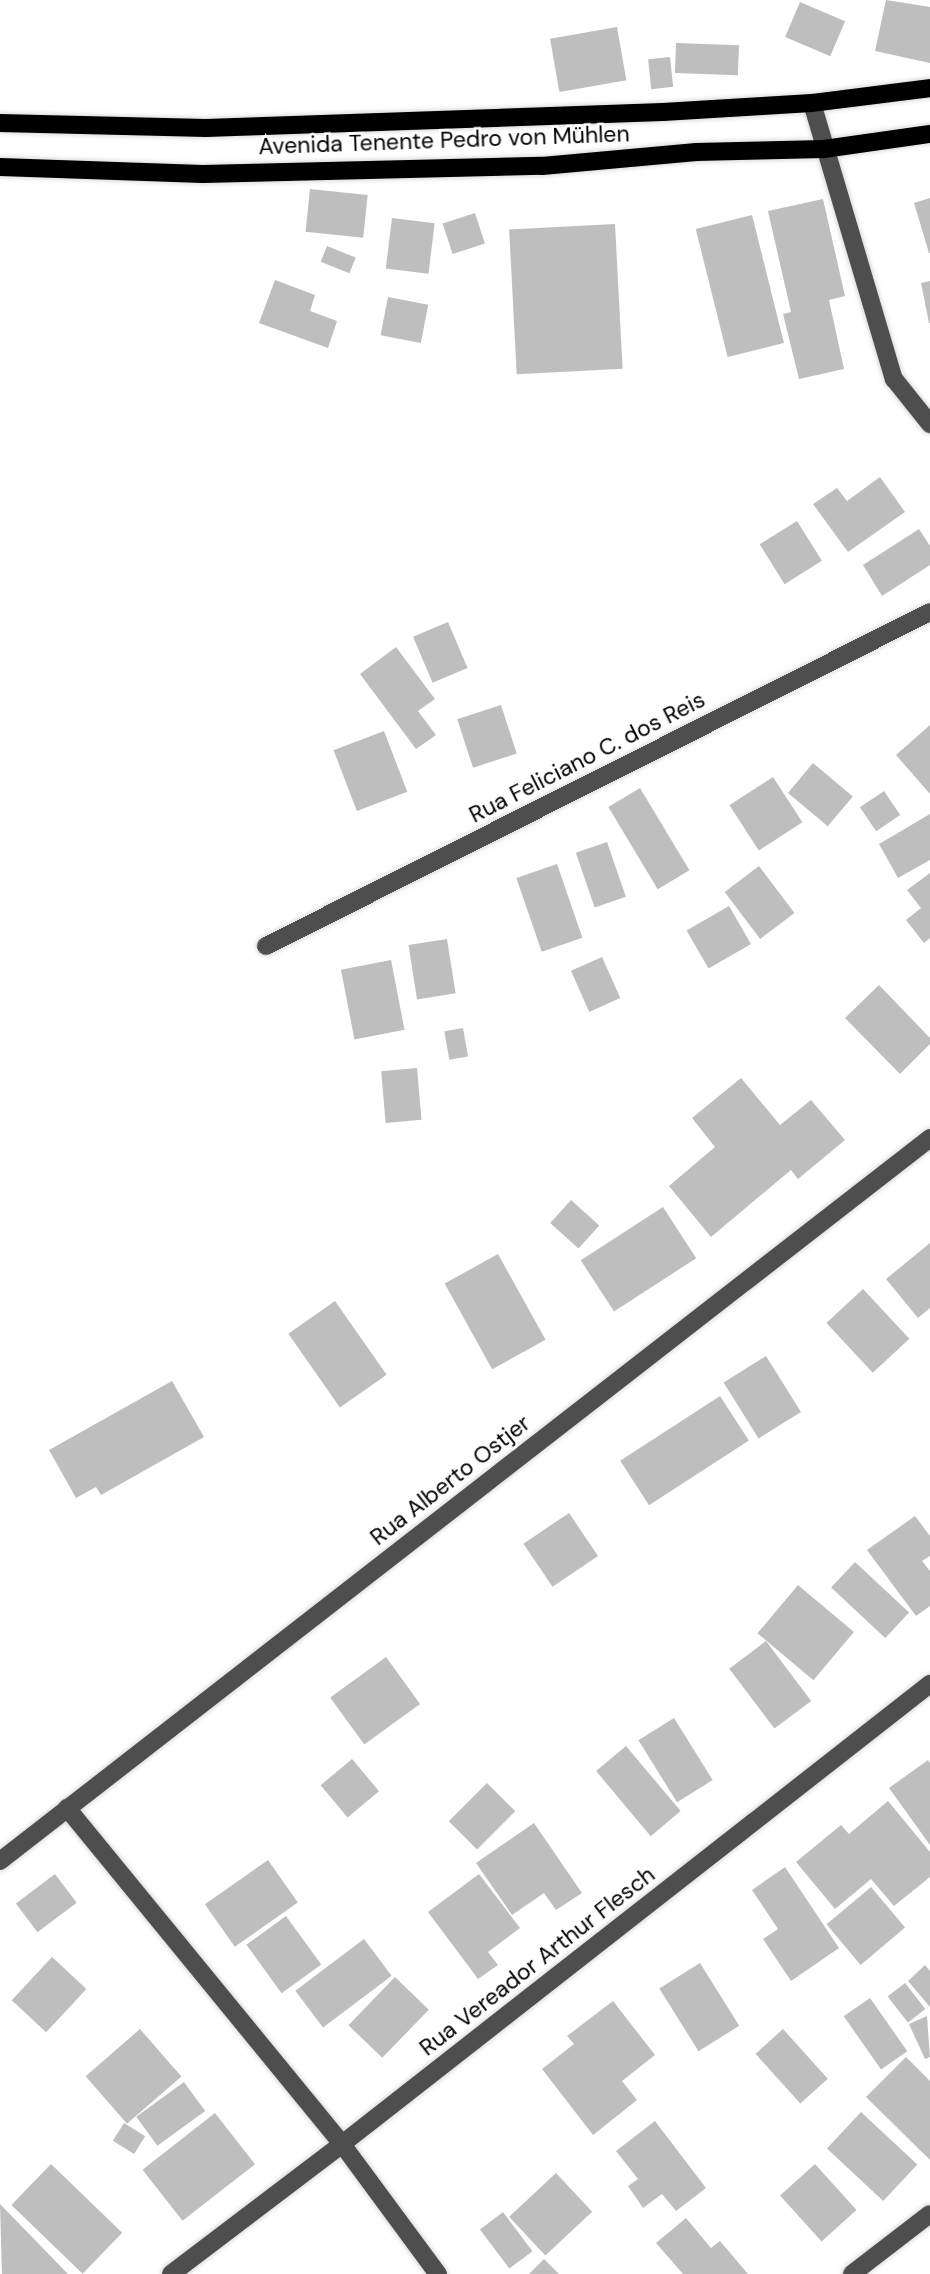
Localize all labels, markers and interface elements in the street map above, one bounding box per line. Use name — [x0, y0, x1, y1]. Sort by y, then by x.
street label: Avenida Tenente Pedro von Mühlen — [258, 120, 630, 160]
street label: Rua Feliciano C. dos Reis — [464, 685, 710, 829]
street label: Rua Alberto Ostjer — [365, 1409, 535, 1551]
street label: Rua Vereador Arthur Flesch — [414, 1861, 660, 2061]

